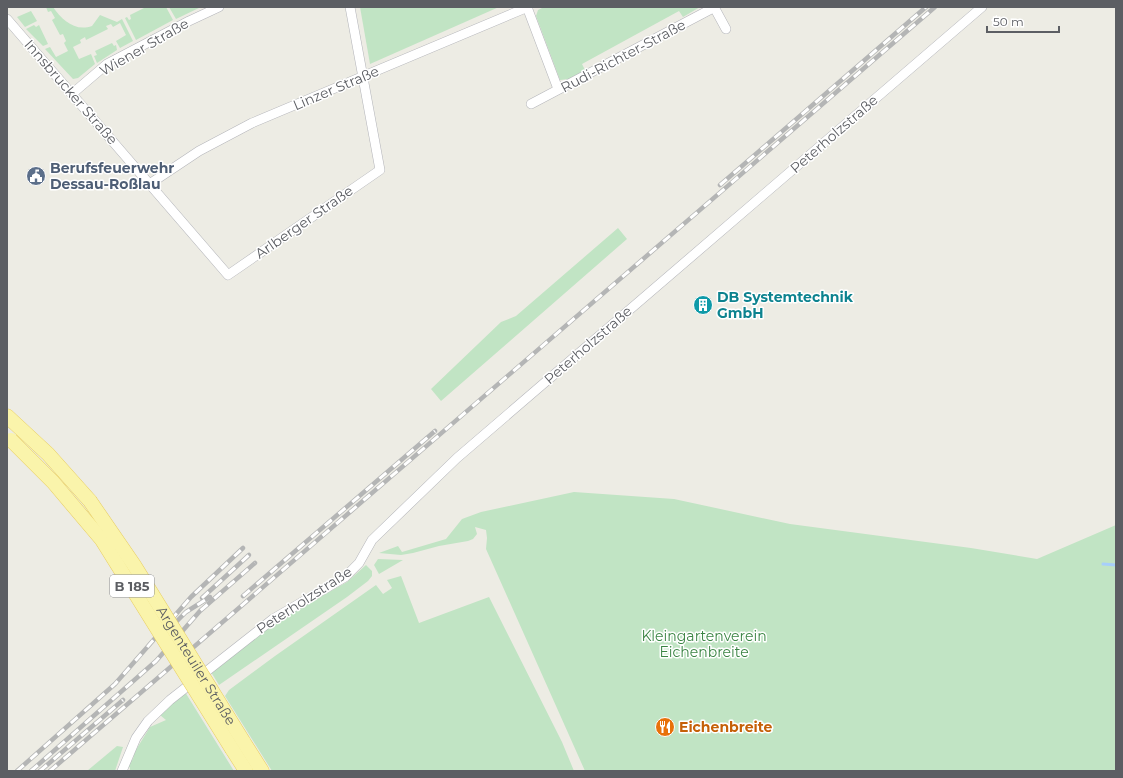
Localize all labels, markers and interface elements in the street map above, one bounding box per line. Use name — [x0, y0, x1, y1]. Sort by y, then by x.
scale bar — [987, 8, 1059, 34]
street label: Wiener Straße — [96, 14, 192, 80]
text: 50 m — [993, 14, 1024, 29]
street label: Rudi-Richter-Straße — [557, 15, 689, 97]
street label: Innsbrucker Straße — [20, 36, 122, 148]
street label: Linzer Straße — [290, 62, 382, 114]
street label: Peterholzstraße — [786, 91, 882, 177]
place label: Berufsfeuerwehr Dessau-Roßlau — [50, 159, 174, 193]
public building icon: Berufsfeuerwehr Dessau-Roßlau — [25, 165, 47, 187]
street label: Arlberger Straße — [252, 182, 356, 262]
place label: DB Systemtechnik GmbH — [717, 288, 854, 322]
building icon: DB Systemtechnik GmbH — [692, 294, 714, 316]
street label: Peterholzstraße — [540, 302, 636, 388]
street label: Peterholzstraße — [253, 562, 355, 638]
road number: B 185 — [110, 575, 154, 597]
street label: Argenteuiler Straße — [153, 603, 240, 729]
park label: Kleingartenverein Eichenbreite — [641, 627, 767, 661]
restaurant icon: Eichenbreite — [654, 716, 676, 738]
place label: Eichenbreite — [679, 718, 773, 736]

